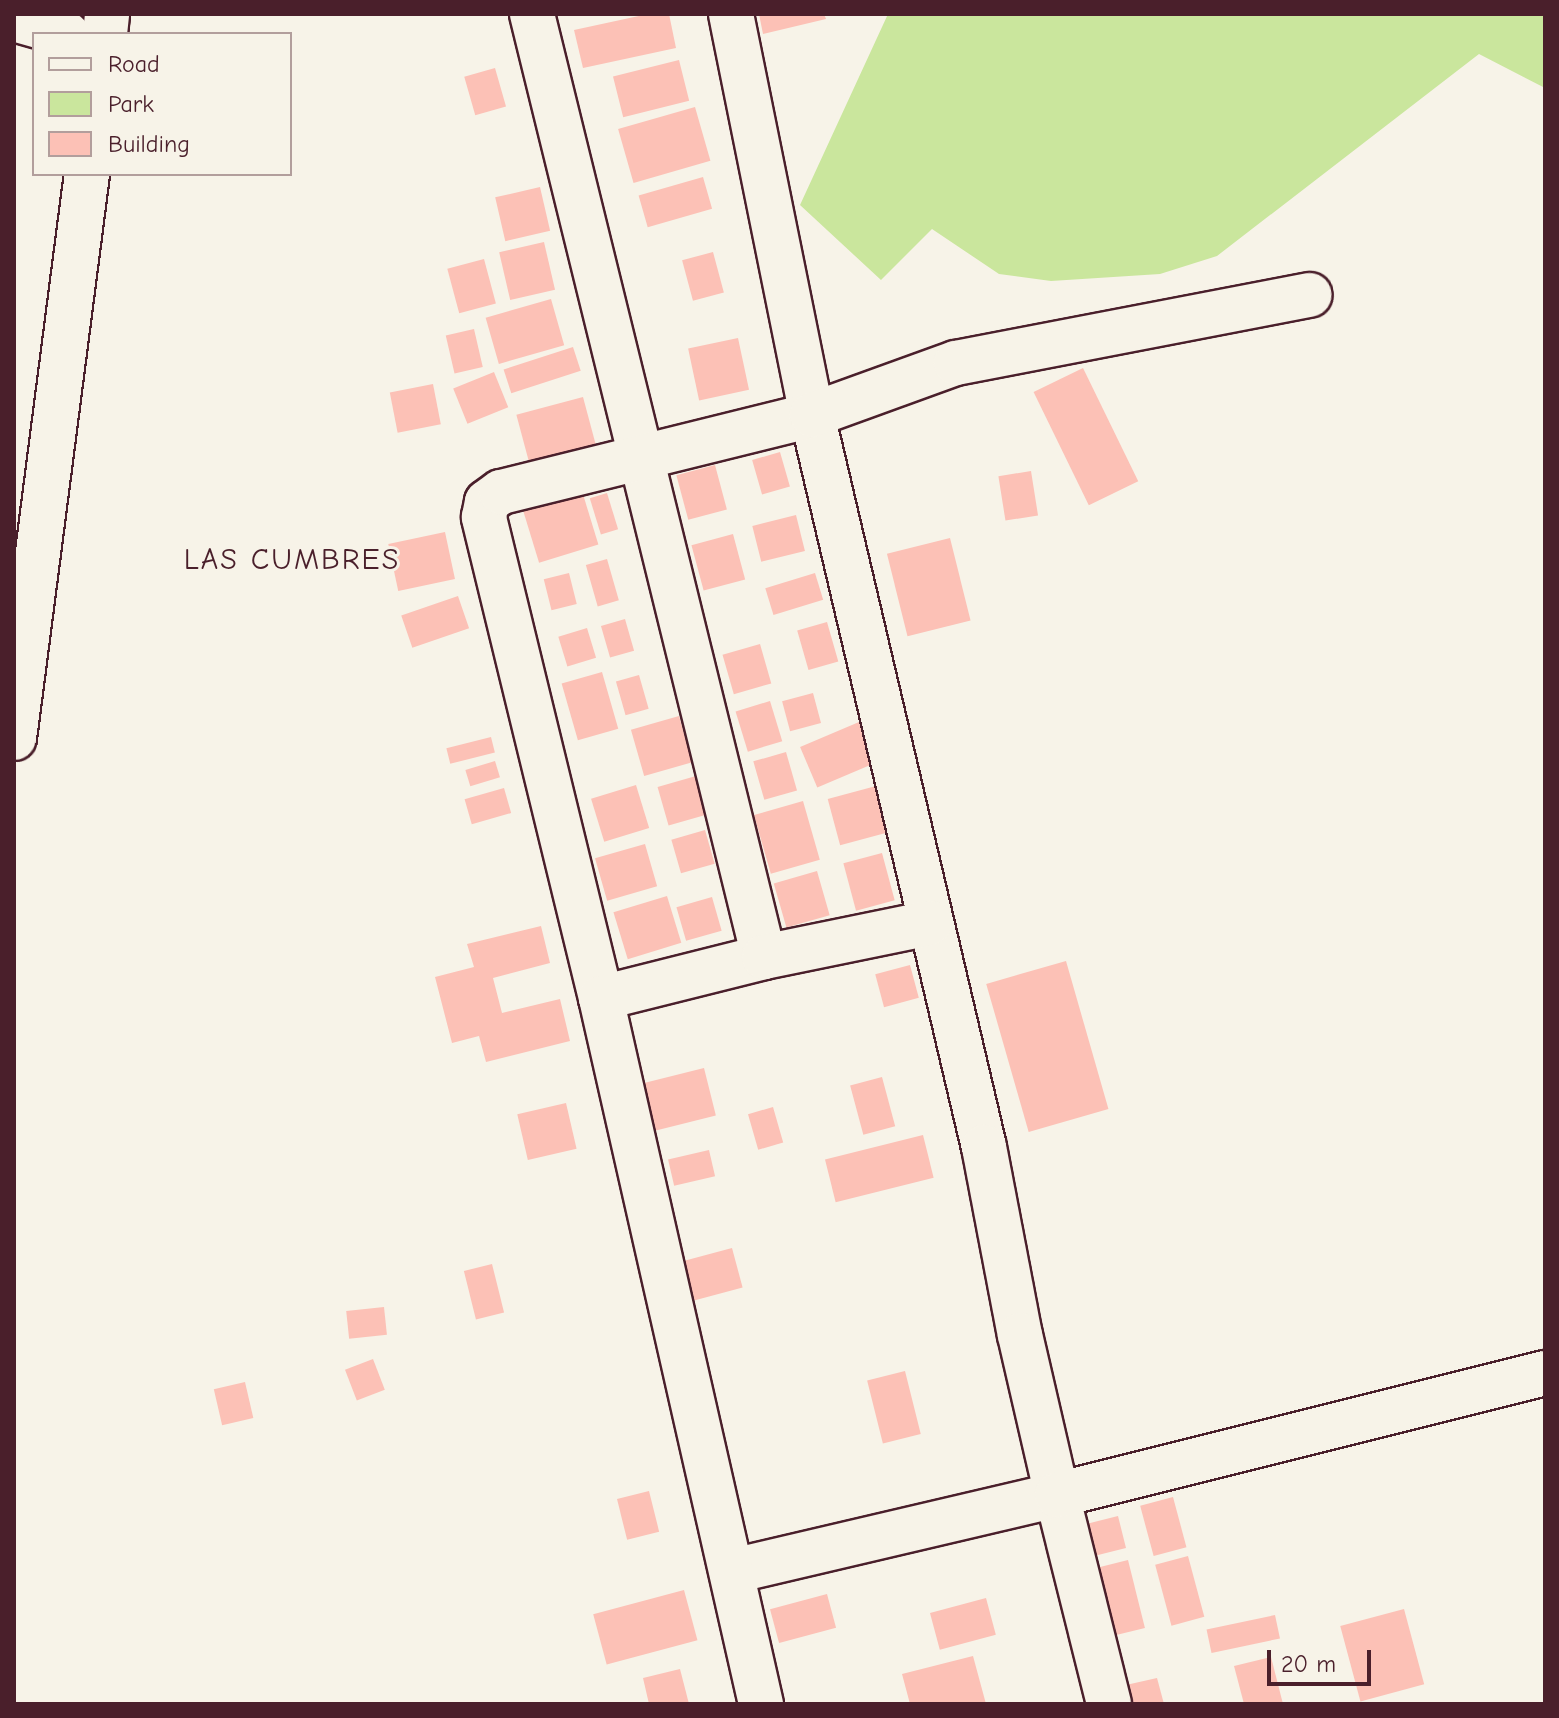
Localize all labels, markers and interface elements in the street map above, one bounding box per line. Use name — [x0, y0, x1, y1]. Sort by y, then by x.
legend — [32, 32, 292, 176]
text: Road — [108, 50, 160, 78]
text: Park — [108, 90, 154, 118]
text: Building — [108, 130, 190, 158]
district label: LAS CUMBRES — [184, 542, 400, 578]
scale bar — [1271, 1634, 1375, 1684]
text: 20 m — [1281, 1650, 1336, 1678]

